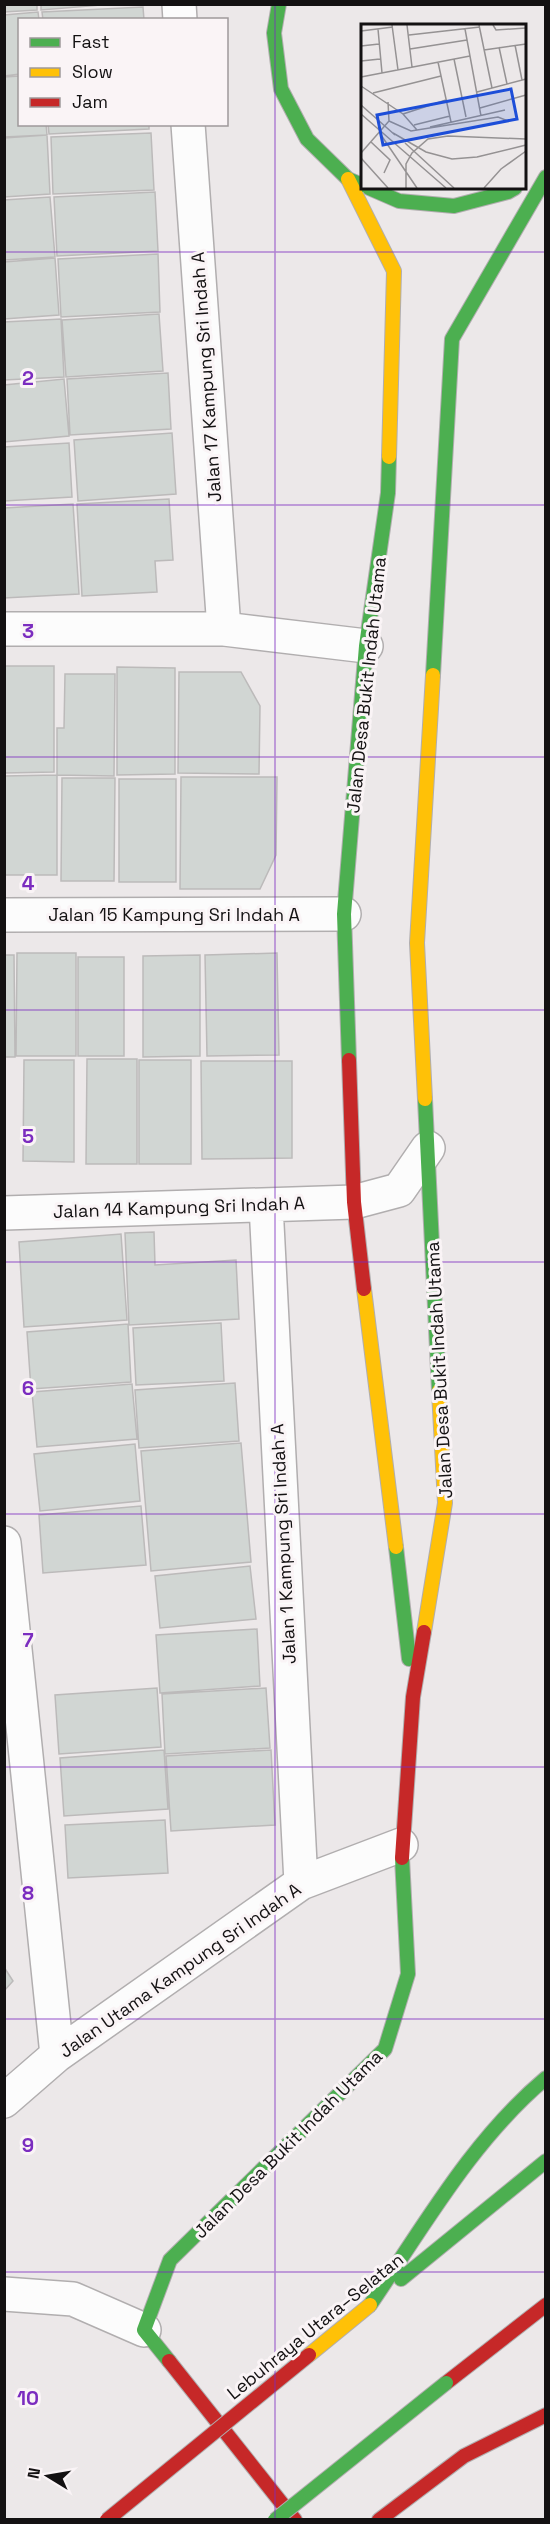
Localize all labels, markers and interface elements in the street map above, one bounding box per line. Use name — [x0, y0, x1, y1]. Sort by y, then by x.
legend — [18, 18, 228, 126]
inset map — [361, 24, 526, 189]
text: Fast — [72, 30, 109, 53]
text: Slow — [72, 60, 113, 83]
text: Jam — [72, 90, 108, 113]
street label: Jalan 17 Kampung Sri Indah A — [186, 251, 226, 503]
text: 2 — [22, 365, 34, 391]
street label: Jalan Desa Bukit Indah Utama — [341, 556, 391, 814]
text: 3 — [22, 618, 34, 644]
text: 4 — [22, 870, 35, 896]
street label: Jalan 15 Kampung Sri Indah A — [48, 903, 300, 926]
text: 5 — [22, 1123, 34, 1149]
street label: Jalan 14 Kampung Sri Indah A — [53, 1191, 305, 1223]
street label: Jalan Desa Bukit Indah Utama — [421, 1241, 457, 1499]
text: 6 — [22, 1375, 34, 1401]
street label: Jalan 1 Kampung Sri Indah A — [265, 1423, 301, 1665]
text: 7 — [22, 1627, 34, 1653]
street label: Jalan Utama Kampung Sri Indah A — [55, 1878, 305, 2062]
text: 8 — [22, 1880, 34, 1906]
street label: Jalan Desa Bukit Indah Utama — [189, 2045, 387, 2243]
text: 9 — [22, 2132, 34, 2158]
street label: Lebuhraya Utara–Selatan — [222, 2248, 408, 2404]
text: 10 — [17, 2385, 39, 2411]
north arrow — [18, 2446, 78, 2506]
text: N — [22, 2466, 45, 2481]

